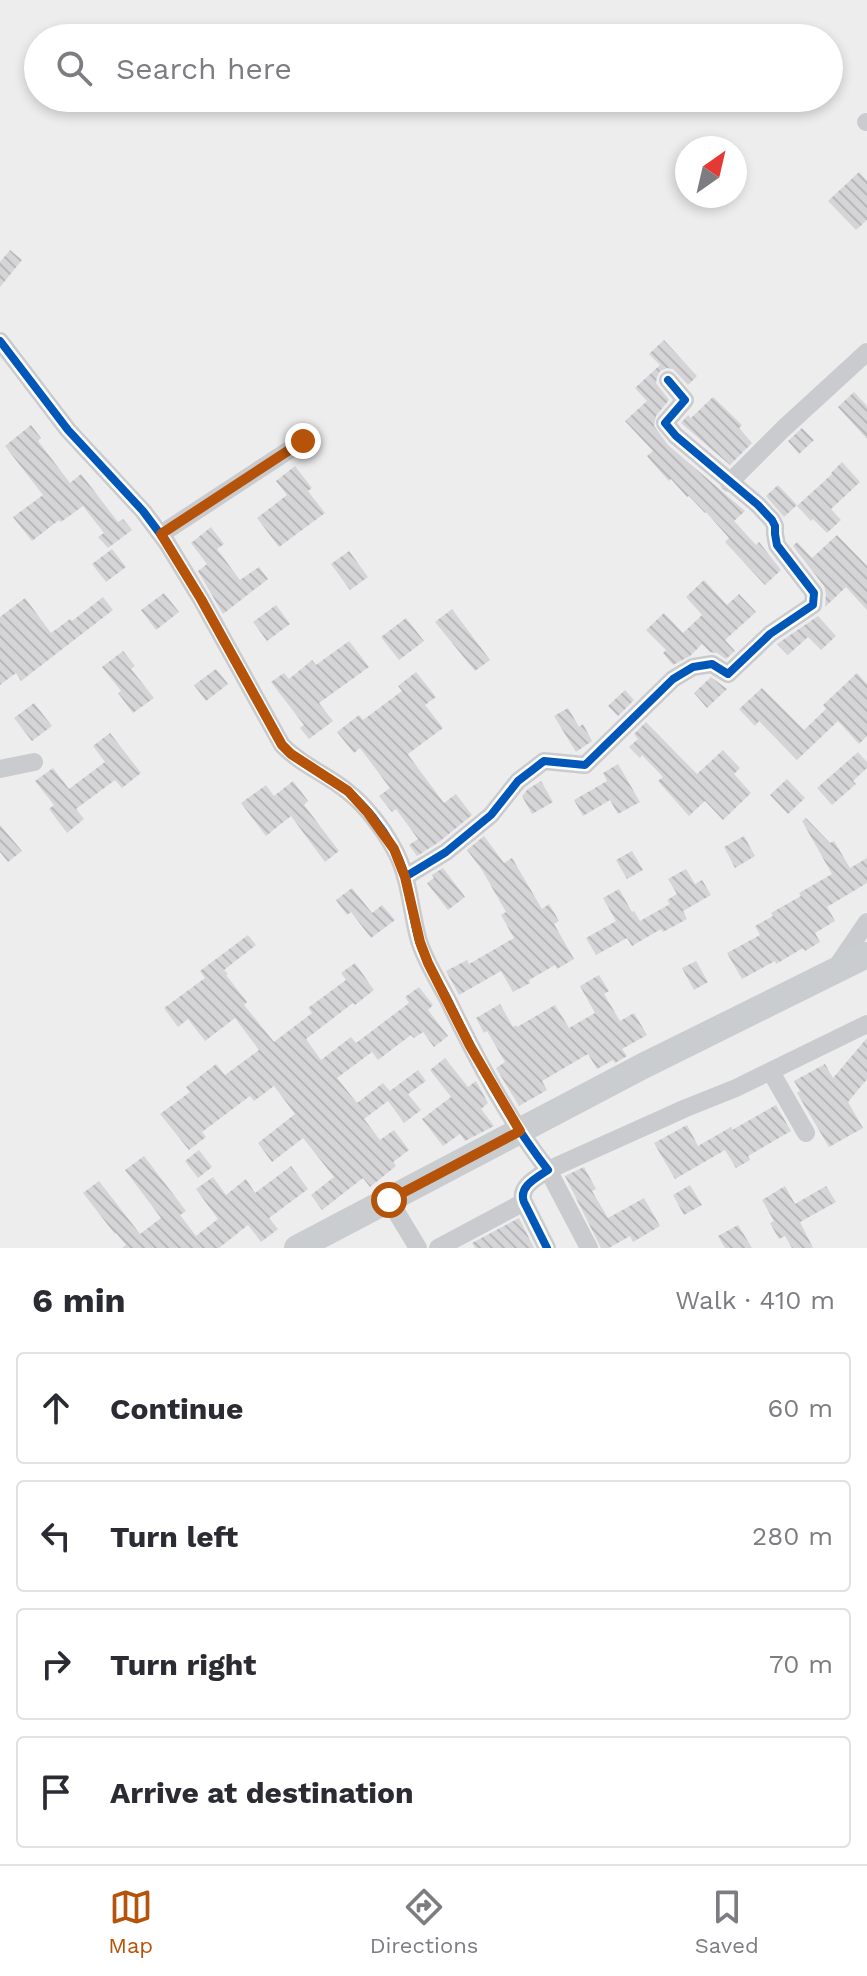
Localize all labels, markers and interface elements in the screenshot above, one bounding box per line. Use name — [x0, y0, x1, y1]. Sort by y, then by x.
search box — [24, 24, 843, 112]
icon: search — [52, 46, 96, 90]
text: Search here — [116, 51, 292, 86]
north arrow — [675, 136, 747, 208]
route end — [285, 423, 321, 459]
route start — [371, 1182, 407, 1218]
text: 6 min — [32, 1280, 126, 1320]
text: Walk · 410 m — [675, 1285, 835, 1315]
icon: ahead — [34, 1386, 78, 1430]
text: Continue — [110, 1391, 243, 1426]
text: 60 m — [767, 1393, 833, 1423]
icon: left — [34, 1514, 78, 1558]
text: Turn left — [110, 1519, 238, 1554]
text: 280 m — [752, 1521, 833, 1551]
icon: right — [34, 1642, 78, 1686]
text: Turn right — [110, 1647, 256, 1682]
text: 70 m — [769, 1649, 833, 1679]
icon: arrive — [34, 1770, 78, 1814]
text: Arrive at destination — [110, 1775, 414, 1810]
tab: Map — [108, 1885, 153, 1958]
tab: Directions — [370, 1885, 478, 1958]
tab: Saved — [695, 1885, 759, 1958]

